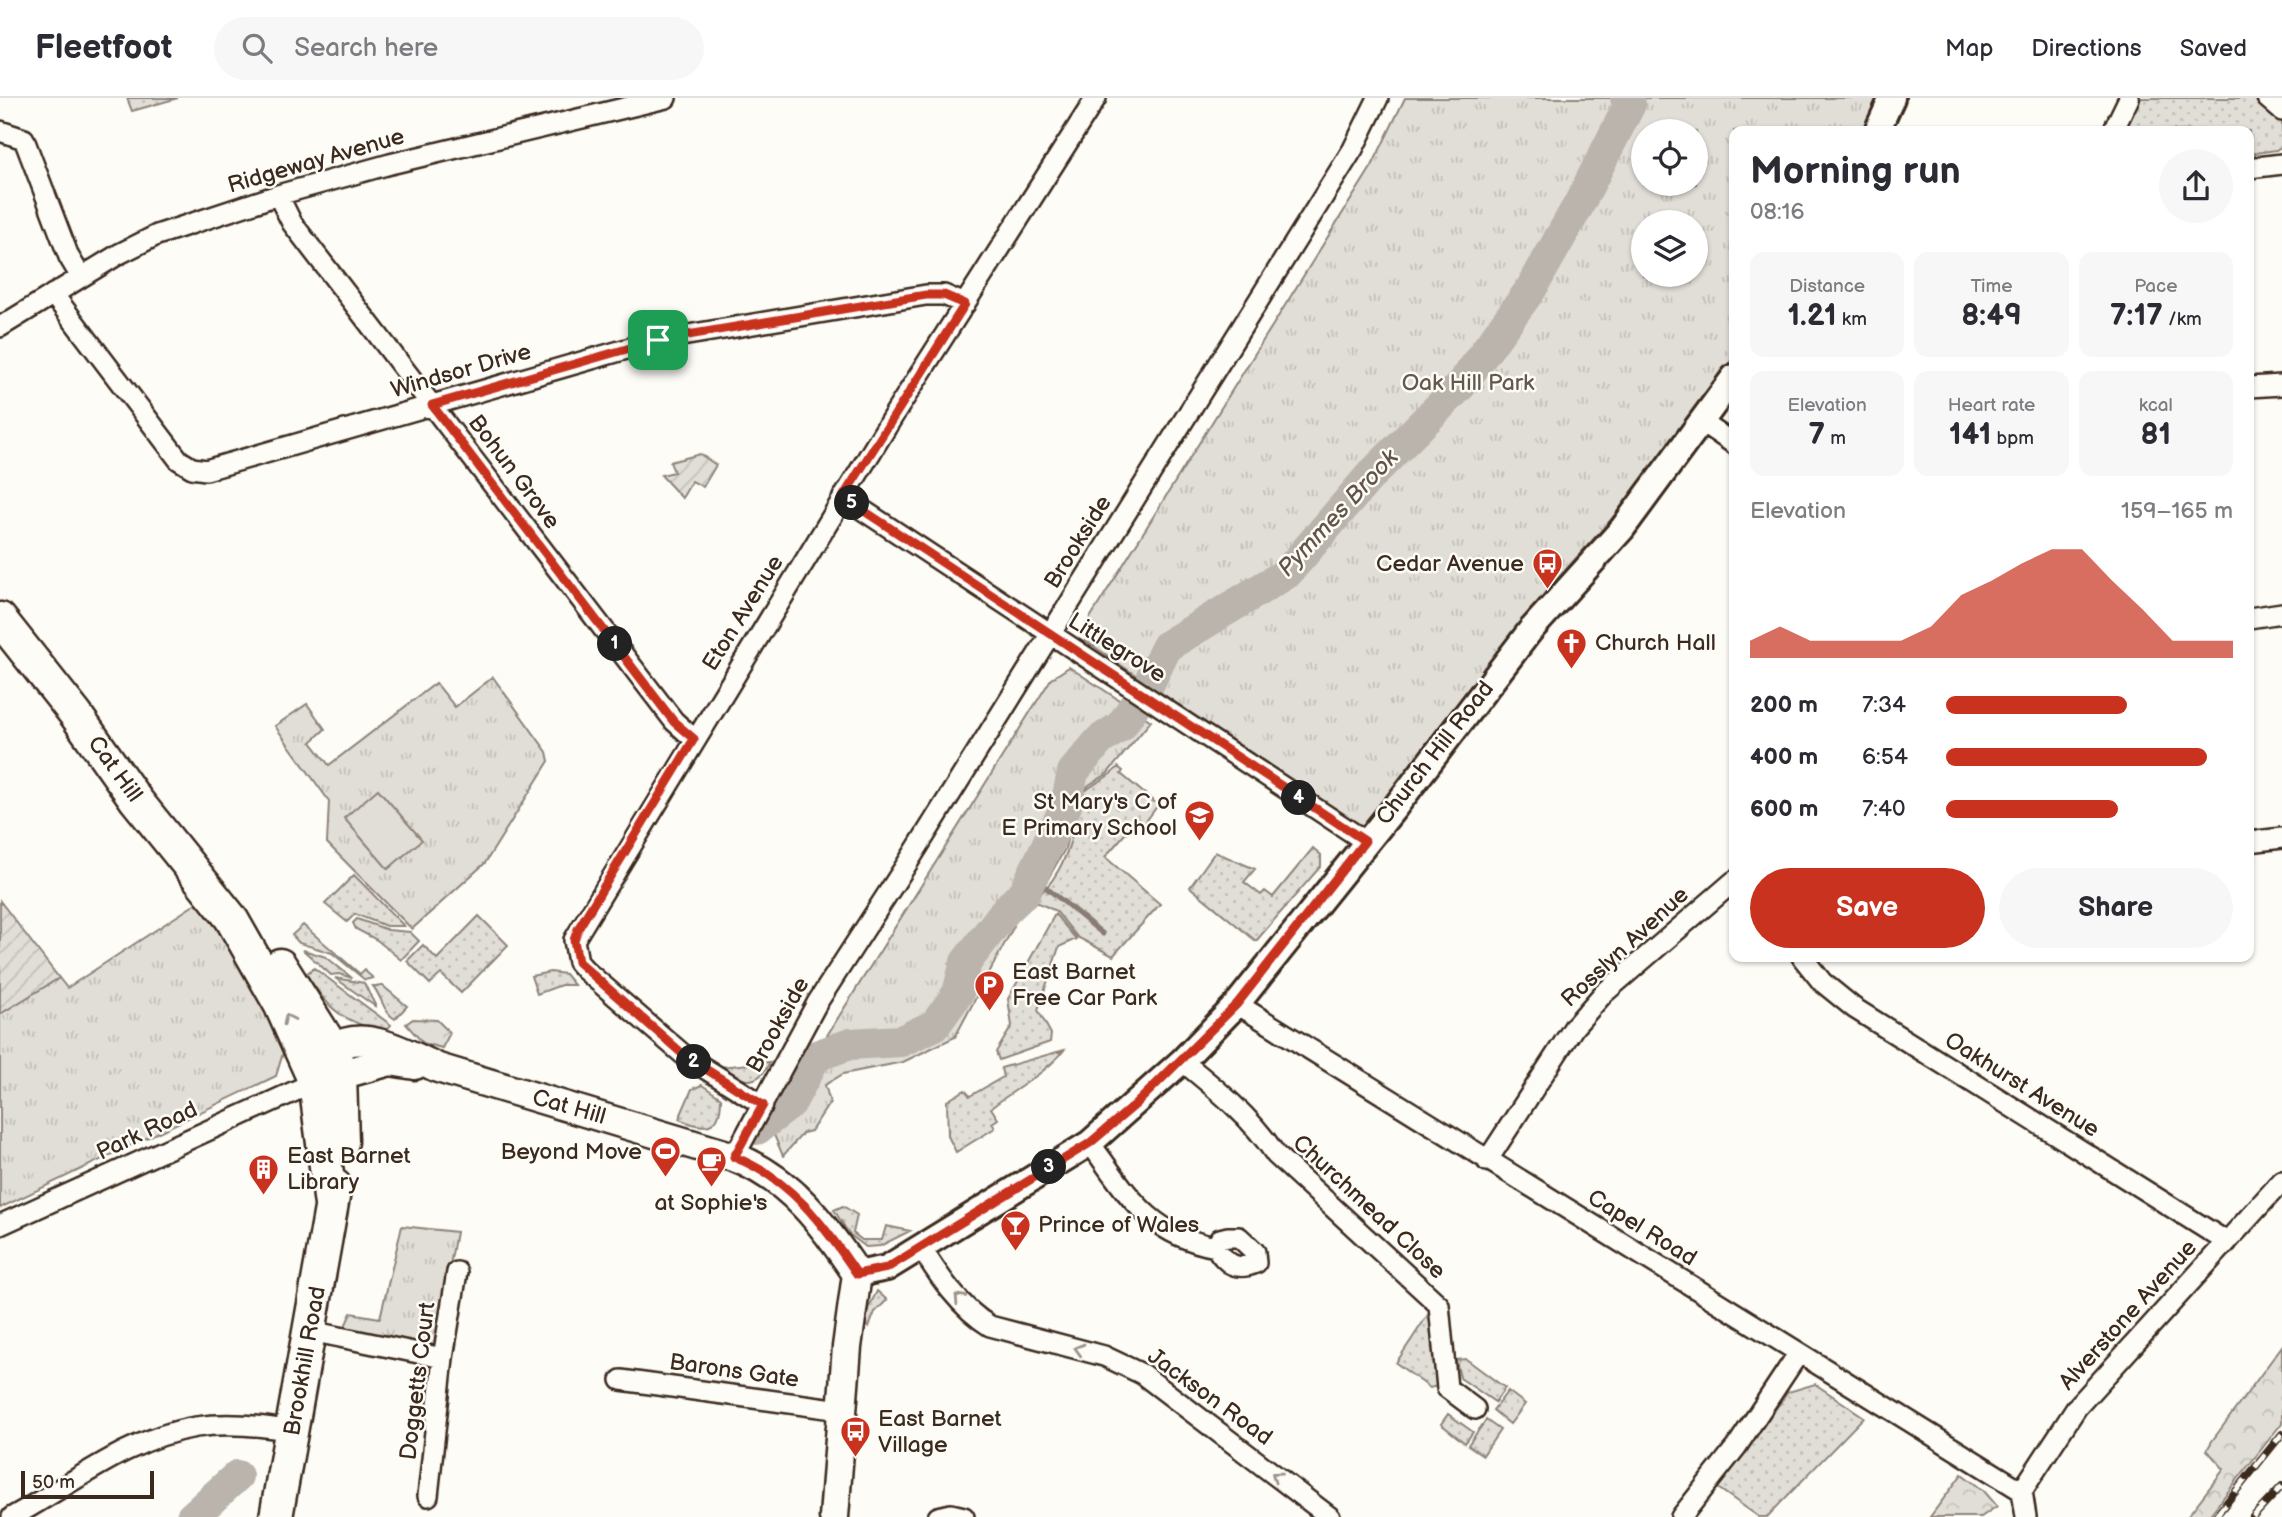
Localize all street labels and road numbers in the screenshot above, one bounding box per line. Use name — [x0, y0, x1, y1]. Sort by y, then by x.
street label: Ridgeway Avenue — [224, 122, 408, 200]
street label: Windsor Drive — [388, 338, 534, 404]
street label: Bohun Grove — [462, 409, 566, 535]
street label: Brookside — [1038, 490, 1118, 594]
street label: Eton Avenue — [696, 550, 790, 676]
street label: Littlegrove — [1063, 607, 1171, 689]
street label: Church Hill Road — [1370, 675, 1500, 831]
street label: Cat Hill — [82, 730, 148, 808]
street label: Rosslyn Avenue — [1555, 881, 1695, 1013]
street label: Brookside — [740, 972, 816, 1078]
street label: Oakhurst Avenue — [1940, 1026, 2104, 1144]
street label: Cat Hill — [529, 1083, 609, 1131]
street label: Park Road — [92, 1095, 202, 1167]
street label: Churchmead Close — [1287, 1129, 1451, 1285]
street label: Capel Road — [1582, 1183, 1702, 1273]
street label: Alverstone Avenue — [2053, 1234, 2203, 1396]
street label: Brookhill Road — [278, 1284, 332, 1438]
street label: Doggetts Court — [394, 1300, 442, 1462]
street label: Jackson Road — [1142, 1342, 1278, 1452]
street label: Barons Gate — [667, 1348, 801, 1394]

